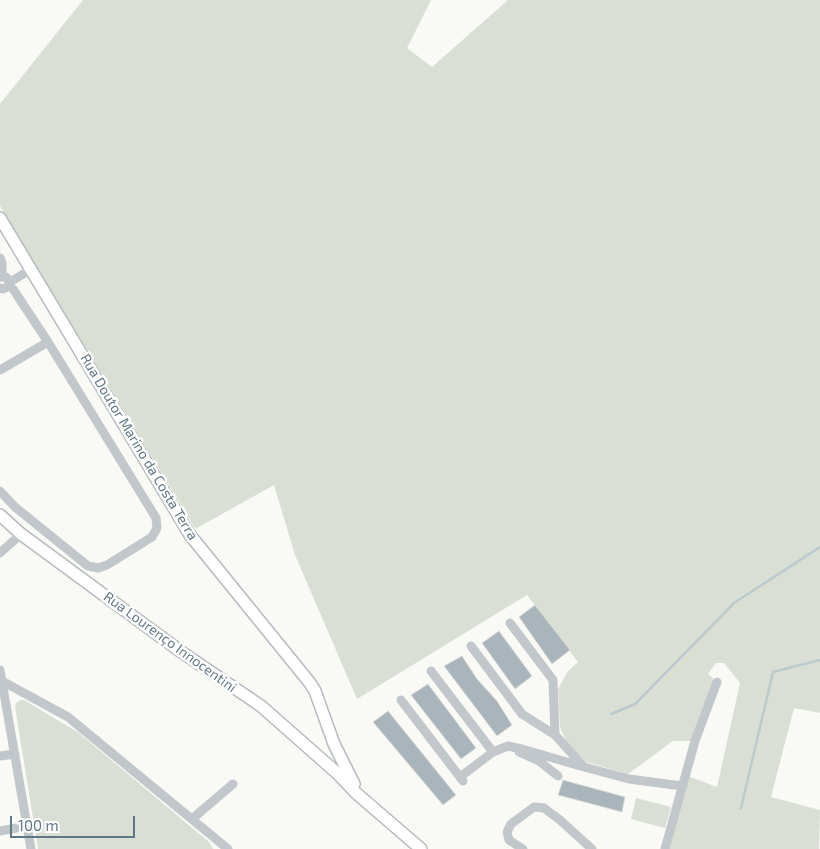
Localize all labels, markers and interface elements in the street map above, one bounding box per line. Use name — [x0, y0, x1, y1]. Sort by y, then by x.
street label: Rua Doutor Marino da Costa Terra — [77, 351, 201, 543]
street label: Rua Lourenço Innocentini — [100, 588, 240, 696]
scale bar — [12, 806, 138, 838]
text: 100 m — [18, 816, 59, 834]

